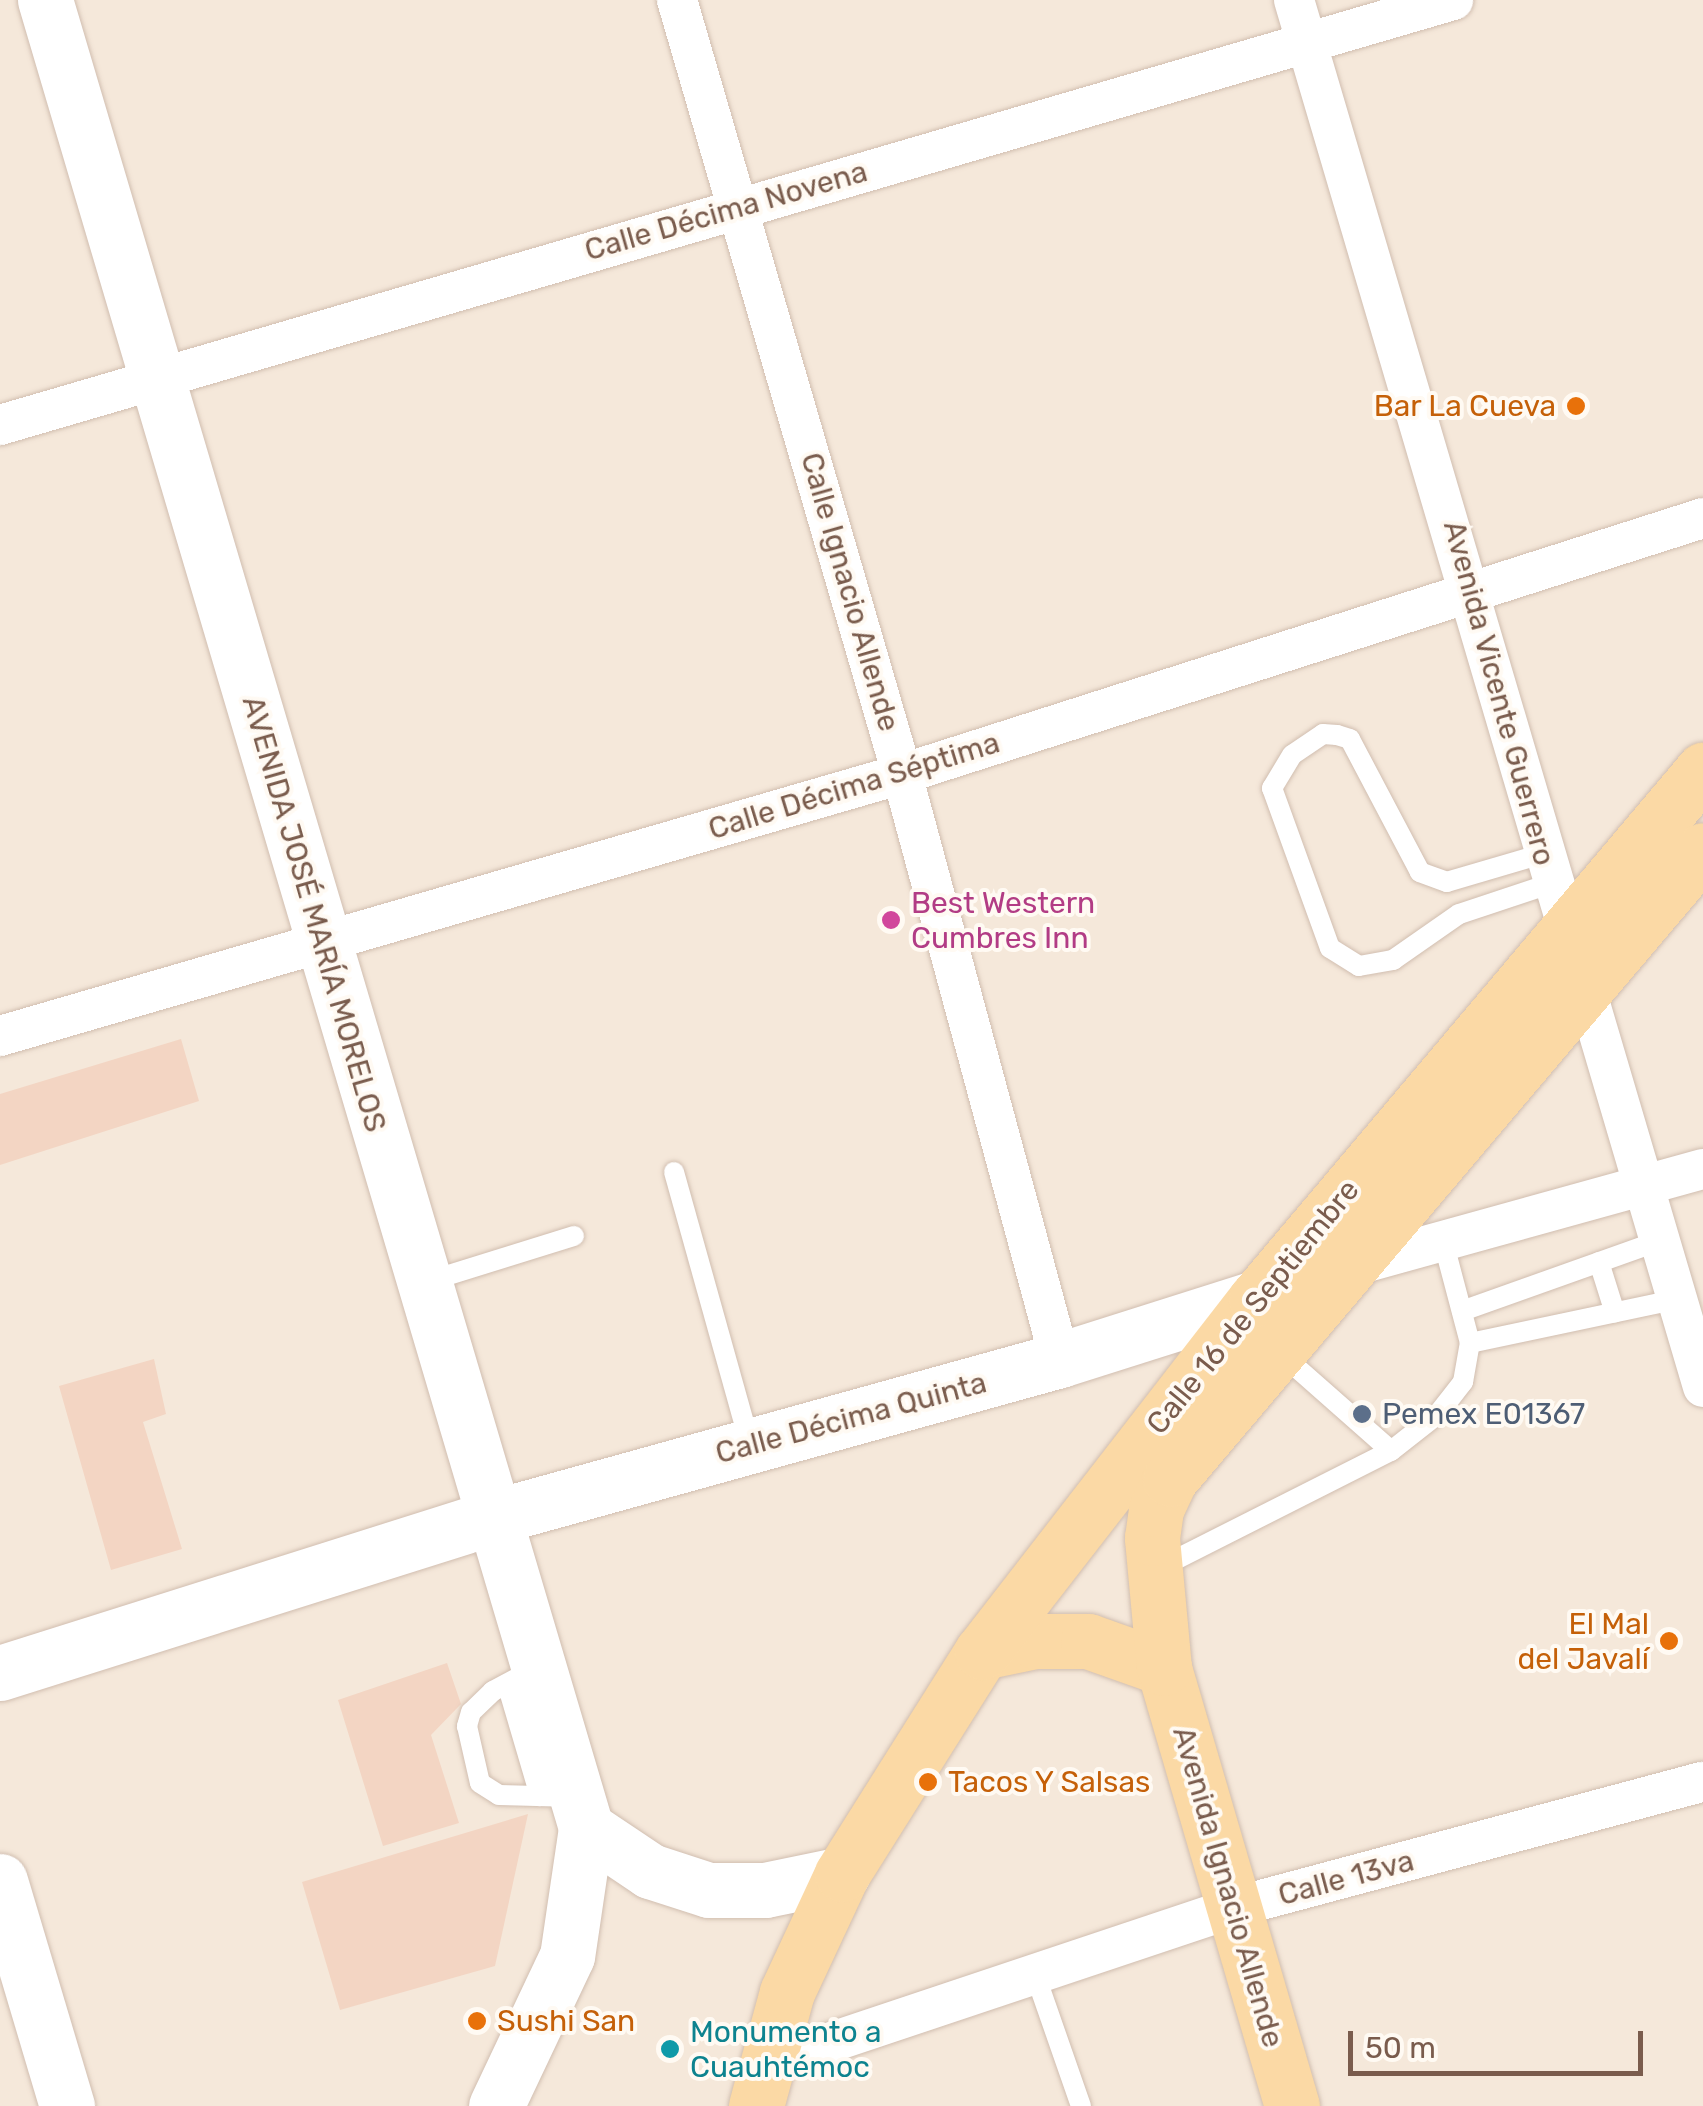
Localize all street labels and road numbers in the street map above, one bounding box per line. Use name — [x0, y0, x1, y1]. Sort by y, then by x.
street label: Calle Décima Novena — [581, 153, 871, 269]
street label: Calle Ignacio Allende — [793, 448, 907, 736]
street label: Avenida Vicente Guerrero — [1436, 516, 1562, 870]
street label: AVENIDA JOSÉ MARÍA MORELOS — [234, 691, 394, 1137]
street label: Calle Décima Séptima — [704, 725, 1004, 847]
street label: Calle 16 de Septiembre — [1139, 1173, 1367, 1441]
street label: Calle Décima Quinta — [712, 1365, 990, 1471]
street label: Avenida Ignacio Allende — [1165, 1722, 1291, 2052]
street label: Calle 13va — [1274, 1843, 1418, 1913]

